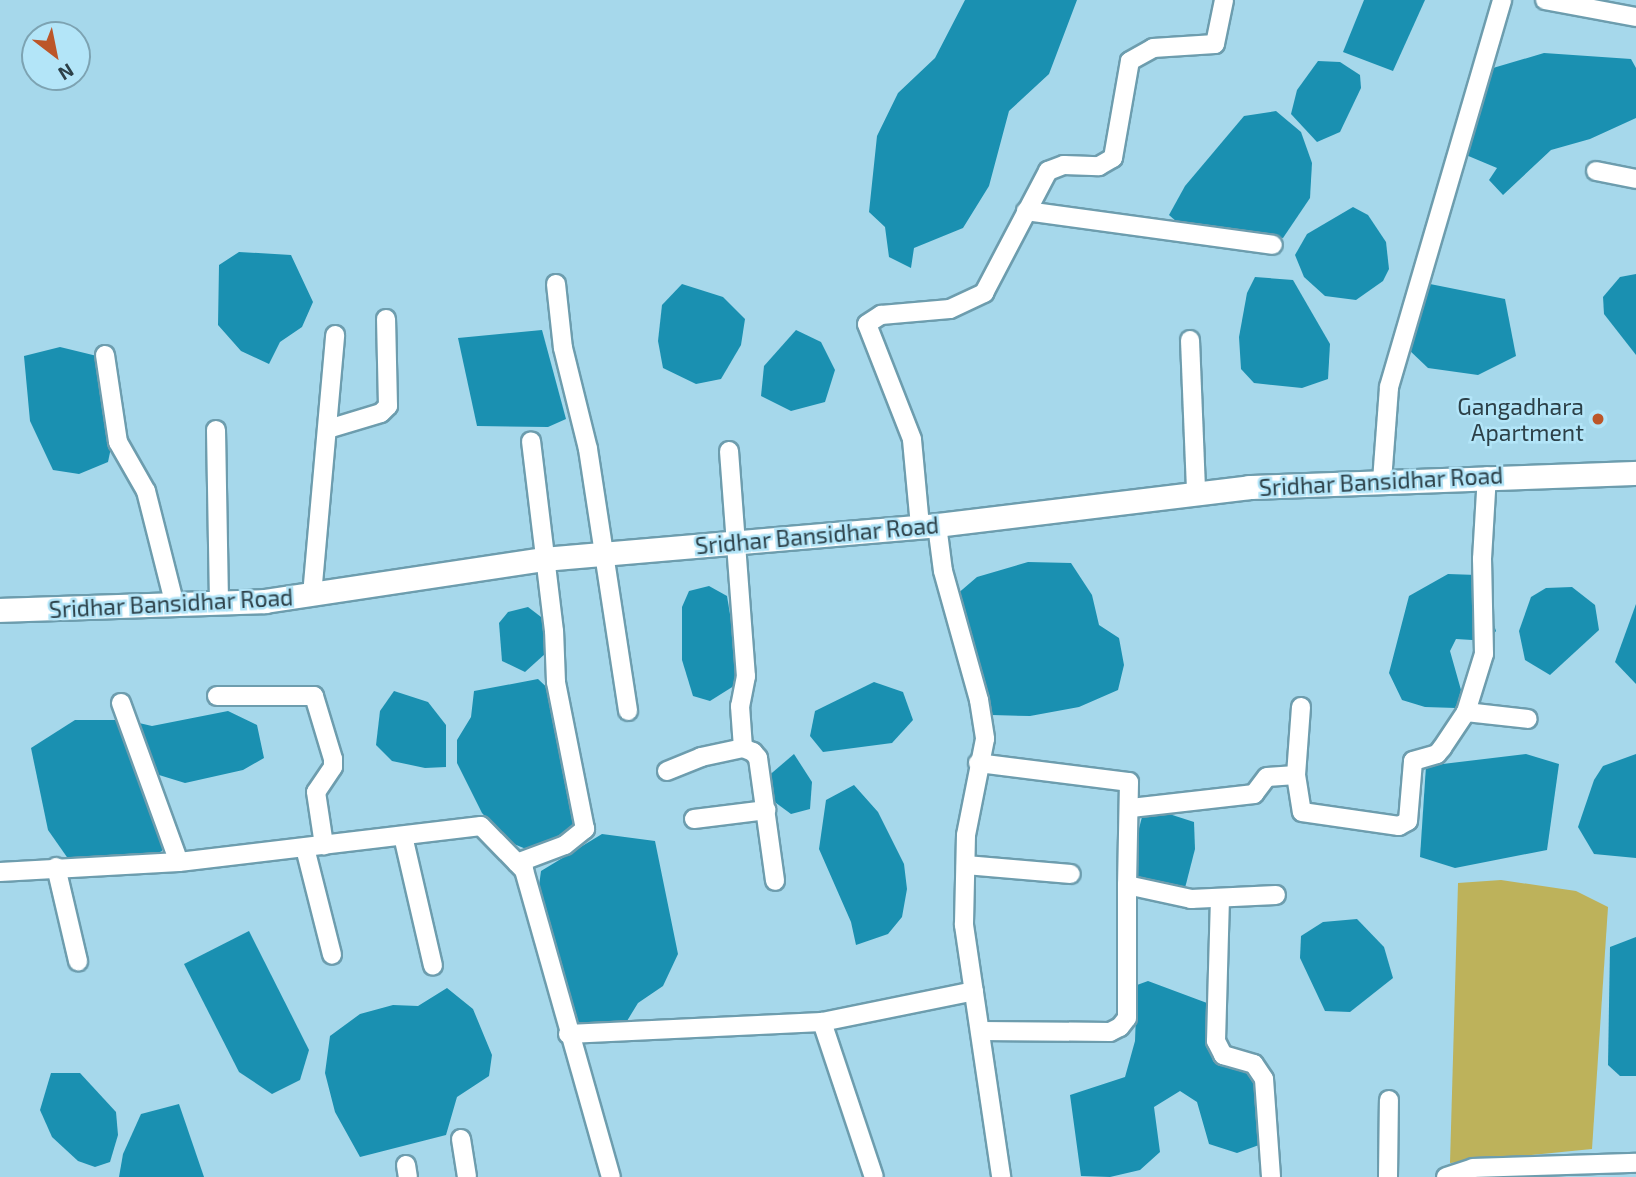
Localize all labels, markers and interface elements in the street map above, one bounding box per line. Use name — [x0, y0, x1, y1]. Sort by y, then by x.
north arrow — [21, 21, 91, 91]
text: N — [54, 59, 78, 86]
place label: Gangadhara Apartment — [1457, 392, 1584, 446]
marker: Gangadhara Apartment — [1590, 411, 1606, 427]
street label: Sridhar Bansidhar Road — [1258, 461, 1504, 501]
street label: Sridhar Bansidhar Road — [694, 511, 940, 559]
street label: Sridhar Bansidhar Road — [48, 583, 294, 623]

